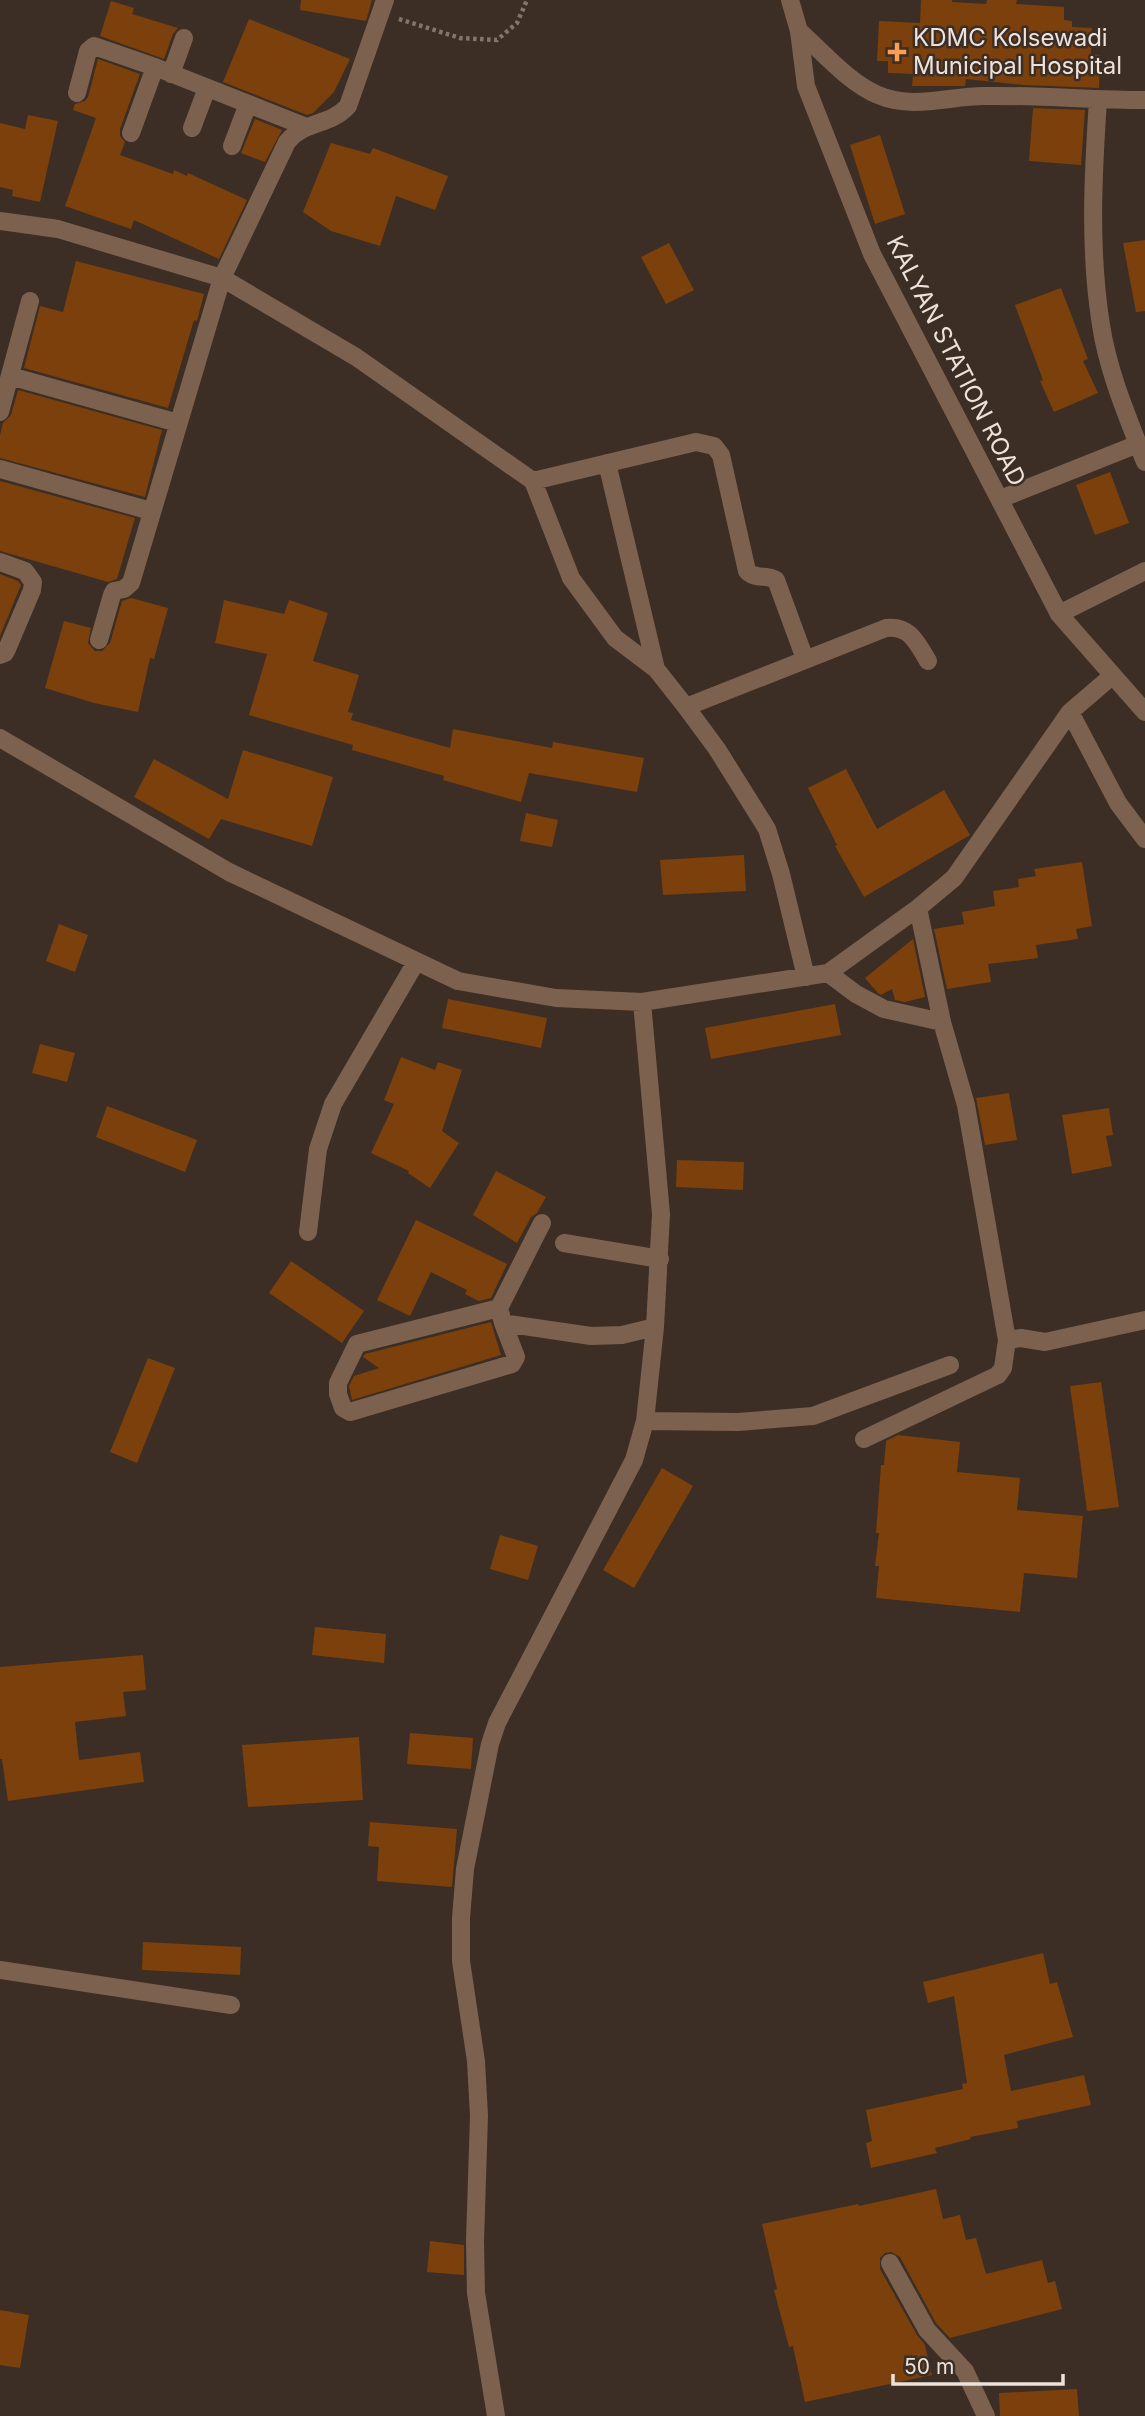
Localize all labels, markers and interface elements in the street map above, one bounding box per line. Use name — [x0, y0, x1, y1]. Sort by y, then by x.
place label: KDMC Kolsewadi Municipal Hospital — [913, 23, 1122, 80]
marker: KDMC Kolsewadi Municipal Hospital — [887, 42, 907, 62]
street label: KALYAN STATION ROAD — [881, 231, 1032, 491]
scale bar — [893, 2342, 1063, 2386]
text: 50 m — [904, 2354, 954, 2379]

